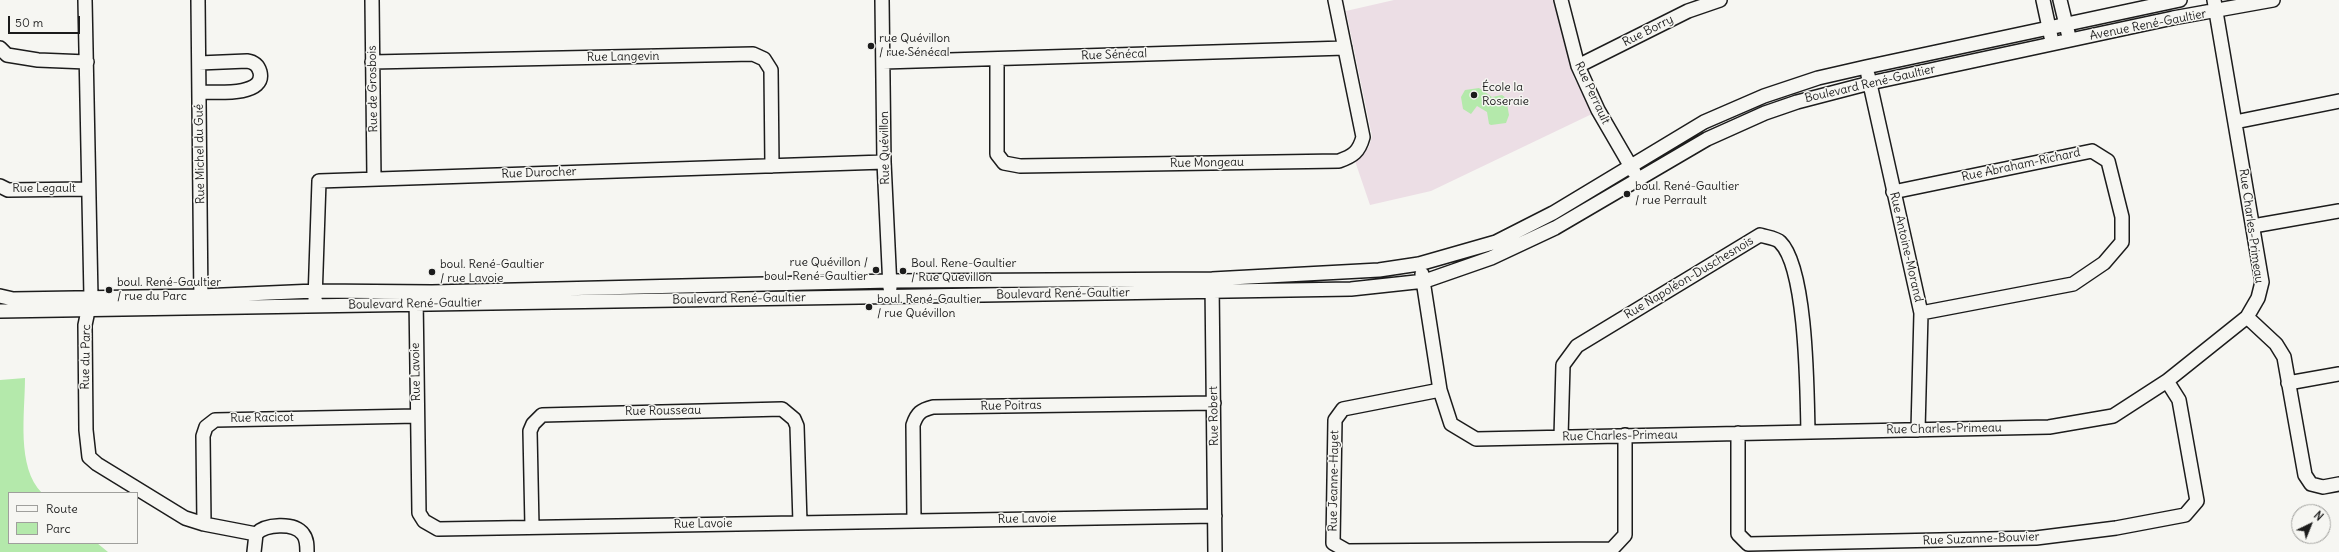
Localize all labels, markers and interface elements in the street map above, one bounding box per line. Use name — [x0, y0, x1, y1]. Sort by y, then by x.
street label: Avenue René-Gaultier — [2088, 7, 2208, 43]
scale bar — [10, 8, 82, 34]
street label: Rue Borry — [1620, 12, 1676, 50]
text: 50 m — [15, 15, 43, 30]
place label: rue Quévillon / rue Sénécal — [879, 32, 950, 60]
marker: rue Quévillon / rue Sénécal — [866, 41, 876, 51]
street label: Rue de Grosbois — [365, 45, 381, 133]
street label: Rue Sénécal — [1081, 47, 1147, 63]
street label: Rue Langevin — [587, 49, 659, 65]
street label: Rue Perrault — [1571, 59, 1613, 127]
street label: Boulevard René-Gaultier — [1803, 62, 1937, 106]
place label: École la Roseraie — [1482, 81, 1529, 109]
marker: École la Roseraie — [1469, 90, 1479, 100]
street label: Rue Michel du Gué — [192, 104, 208, 204]
street label: Rue Quévillon — [877, 111, 893, 185]
street label: Rue Abraham-Richard — [1960, 145, 2082, 185]
street label: Rue Mongeau — [1170, 155, 1244, 171]
street label: Rue Durocher — [501, 164, 577, 182]
street label: Rue Charles-Primeau — [2236, 168, 2266, 284]
place label: boul. René-Gaultier / rue Perrault — [1635, 180, 1739, 208]
street label: Rue Legault — [12, 182, 76, 196]
marker: boul. René-Gaultier / rue Perrault — [1622, 189, 1632, 199]
street label: Rue Antoine-Morand — [1886, 191, 1926, 303]
street label: Rue Napoléon-Duschesnois — [1622, 234, 1756, 322]
place label: rue Quévillon / boul. René-Gaultier — [764, 256, 868, 284]
place label: Boul. Rene-Gaultier / Rue Quevillon — [911, 257, 1016, 285]
place label: boul. René-Gaultier / rue Lavoie — [440, 258, 544, 286]
marker: rue Quévillon / boul. René-Gaultier — [871, 265, 881, 275]
marker: Boul. Rene-Gaultier / Rue Quevillon — [898, 266, 908, 276]
marker: boul. René-Gaultier / rue Lavoie — [427, 267, 437, 277]
place label: boul. René-Gaultier / rue du Parc — [117, 276, 221, 304]
marker: boul. René-Gaultier / rue du Parc — [104, 285, 114, 295]
street label: Boulevard René-Gaultier — [996, 286, 1130, 302]
street label: Boulevard René-Gaultier — [672, 291, 806, 307]
place label: boul. René-Gaultier / rue Quévillon — [877, 293, 981, 321]
street label: Boulevard René-Gaultier — [348, 296, 482, 312]
marker: boul. René-Gaultier / rue Quévillon — [864, 302, 874, 312]
street label: Rue du Parc — [78, 324, 94, 390]
street label: Rue Lavoie — [408, 342, 424, 402]
street label: Rue Robert — [1206, 386, 1222, 446]
street label: Rue Poitras — [980, 398, 1042, 414]
street label: Rue Rousseau — [625, 403, 701, 419]
street label: Rue Racicot — [230, 410, 294, 426]
street label: Rue Charles-Primeau — [1886, 421, 2002, 437]
street label: Rue Charles-Primeau — [1562, 428, 1678, 444]
street label: Rue Jeanne-Hayet — [1326, 430, 1342, 532]
legend — [8, 492, 138, 544]
text: Route — [46, 501, 78, 516]
north arrow — [2291, 504, 2331, 544]
text: N — [2311, 508, 2326, 524]
street label: Rue Lavoie — [997, 511, 1057, 527]
street label: Rue Lavoie — [673, 516, 733, 532]
text: Parc — [46, 521, 71, 536]
street label: Rue Suzanne-Bouvier — [1922, 530, 2040, 548]

